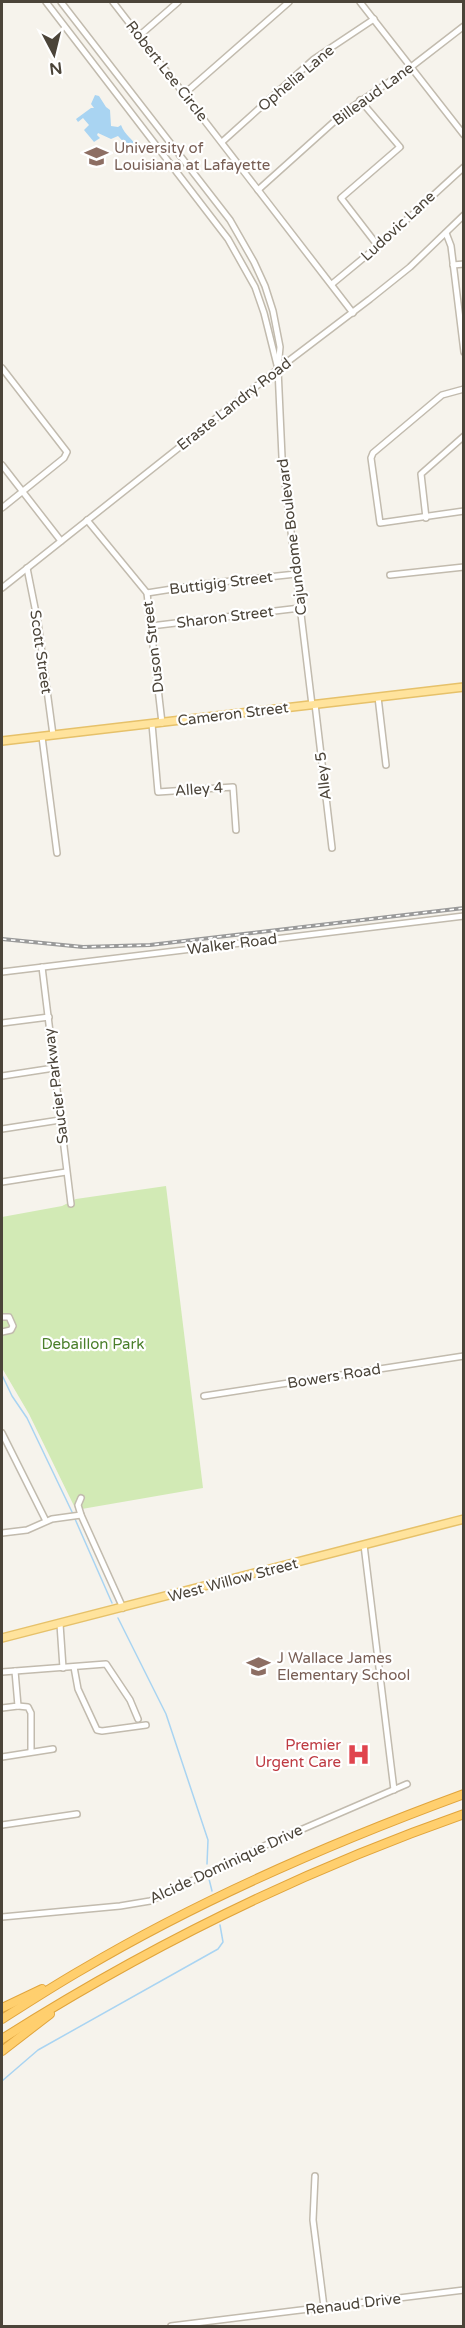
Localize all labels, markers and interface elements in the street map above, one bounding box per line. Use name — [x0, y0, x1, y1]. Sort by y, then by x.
street label: Robert Lee Circle — [122, 17, 212, 125]
north arrow — [24, 24, 84, 84]
street label: Ophelia Lane — [254, 41, 338, 115]
text: N — [48, 57, 63, 79]
street label: Billeaud Lane — [329, 59, 417, 129]
place label: University of Louisiana at Lafayette — [114, 139, 270, 174]
school or university icon: University of Louisiana at Lafayette — [83, 144, 109, 170]
street label: Ludovic Lane — [357, 187, 439, 265]
street label: Eraste Landry Road — [173, 354, 295, 454]
street label: Cajundome Boulevard — [273, 458, 311, 616]
street label: Buttigig Street — [168, 568, 274, 598]
street label: Duson Street — [138, 600, 168, 694]
street label: Sharon Street — [176, 602, 275, 632]
street label: Scott Street — [26, 609, 56, 695]
street label: Cameron Street — [176, 698, 290, 730]
street label: Alley 5 — [311, 751, 335, 801]
street label: Alley 4 — [174, 778, 224, 800]
street label: Walker Road — [186, 930, 278, 958]
street label: Saucier Parkway — [40, 1027, 72, 1145]
park label: Debaillon Park — [42, 1335, 144, 1353]
street label: Bowers Road — [286, 1360, 382, 1392]
street label: West Willow Street — [166, 1554, 300, 1606]
place label: J Wallace James Elementary School — [277, 1649, 410, 1684]
school or university icon: J Wallace James Elementary School — [246, 1654, 272, 1680]
place label: Premier Urgent Care — [255, 1736, 341, 1771]
hospital icon: Premier Urgent Care — [346, 1741, 372, 1767]
street label: Alcide Dominique Drive — [147, 1821, 305, 1907]
street label: Renaud Drive — [304, 2289, 402, 2319]

